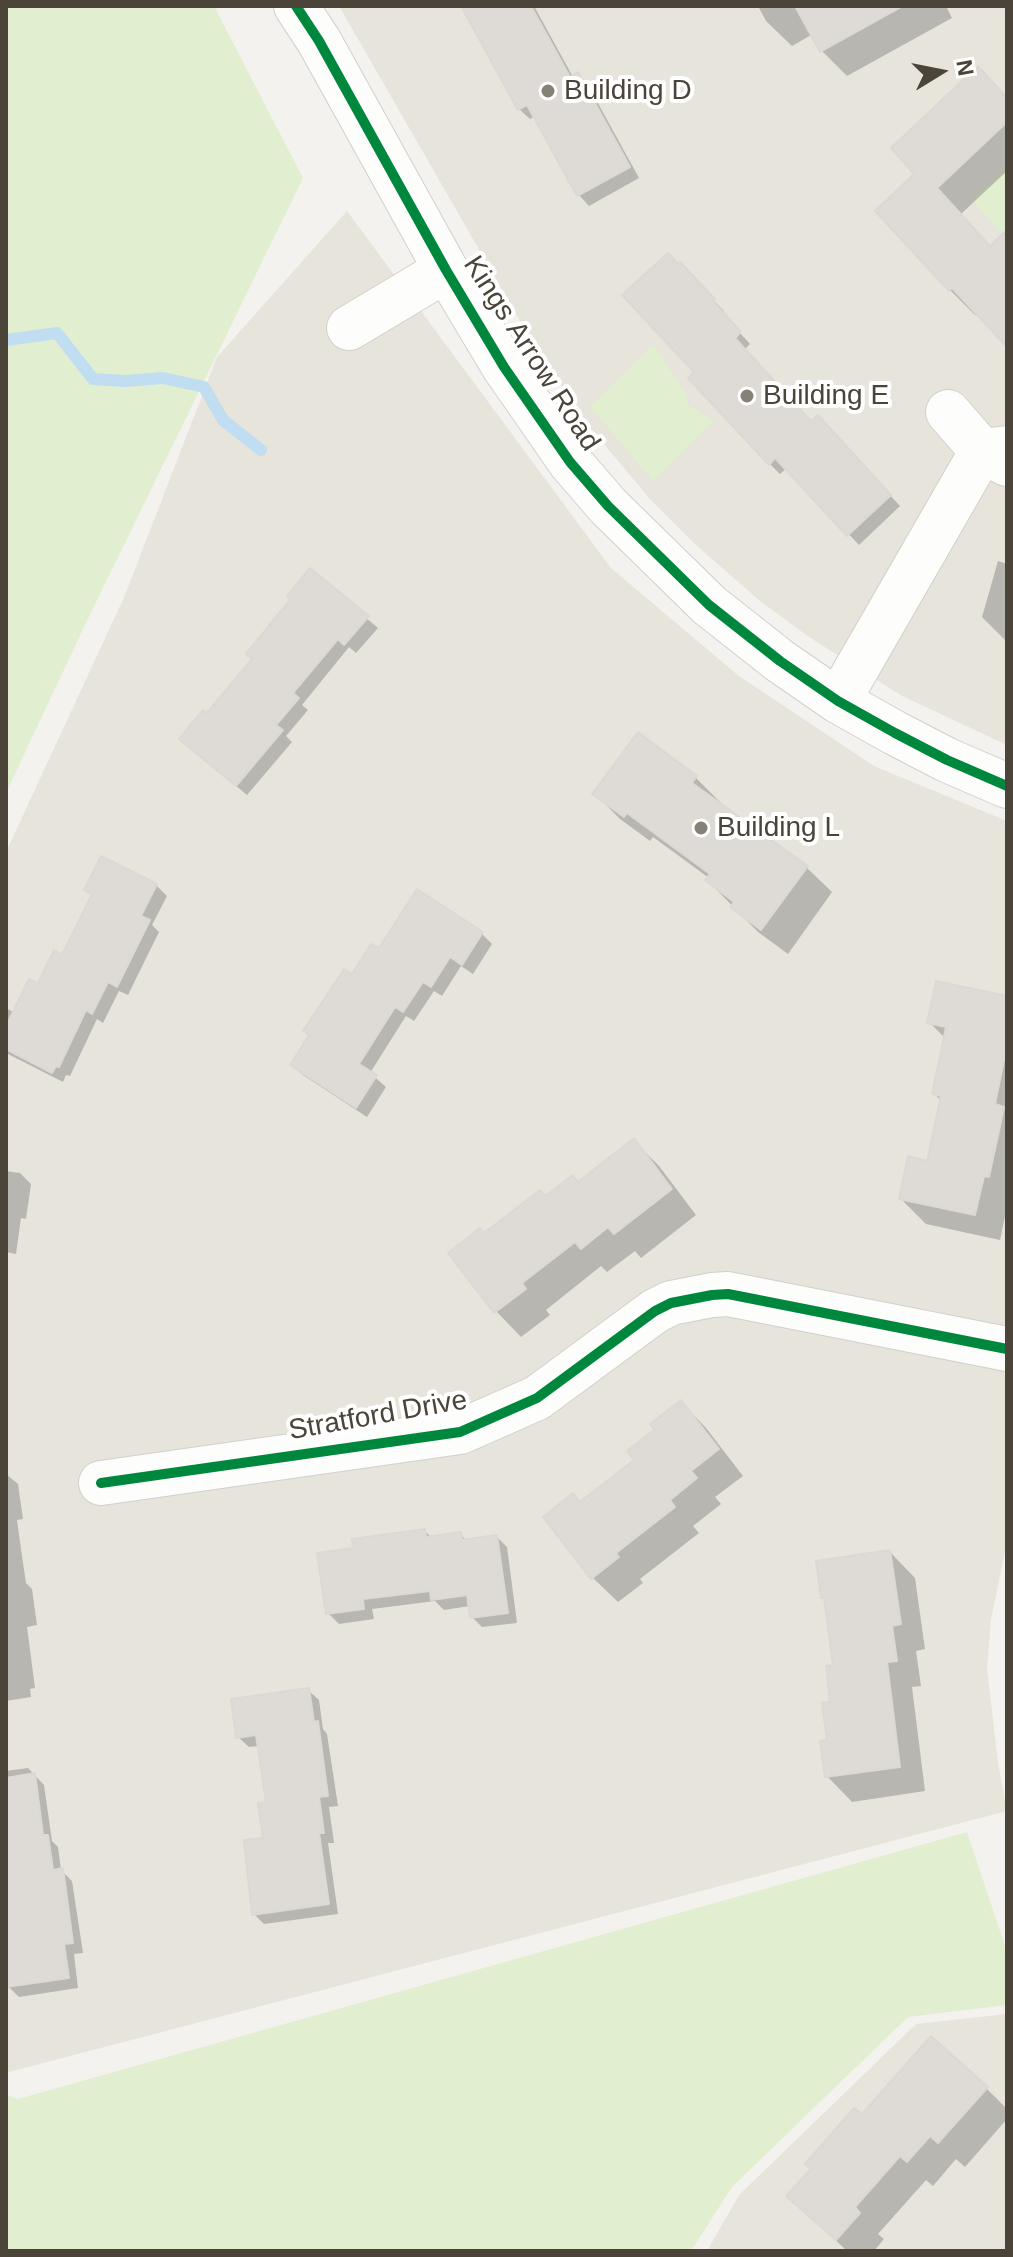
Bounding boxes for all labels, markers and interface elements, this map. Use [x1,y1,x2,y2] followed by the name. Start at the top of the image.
[901,32,981,112] north arrow
[951,58,979,78] text: N
[564,74,692,108] place label: Building D
[539,82,557,100] marker: Building D
[455,250,607,458] street label: Kings Arrow Road
[763,379,889,413] place label: Building E
[738,387,756,405] marker: Building E
[717,811,840,845] place label: Building L
[692,819,710,837] marker: Building L
[286,1384,470,1448] street label: Stratford Drive

